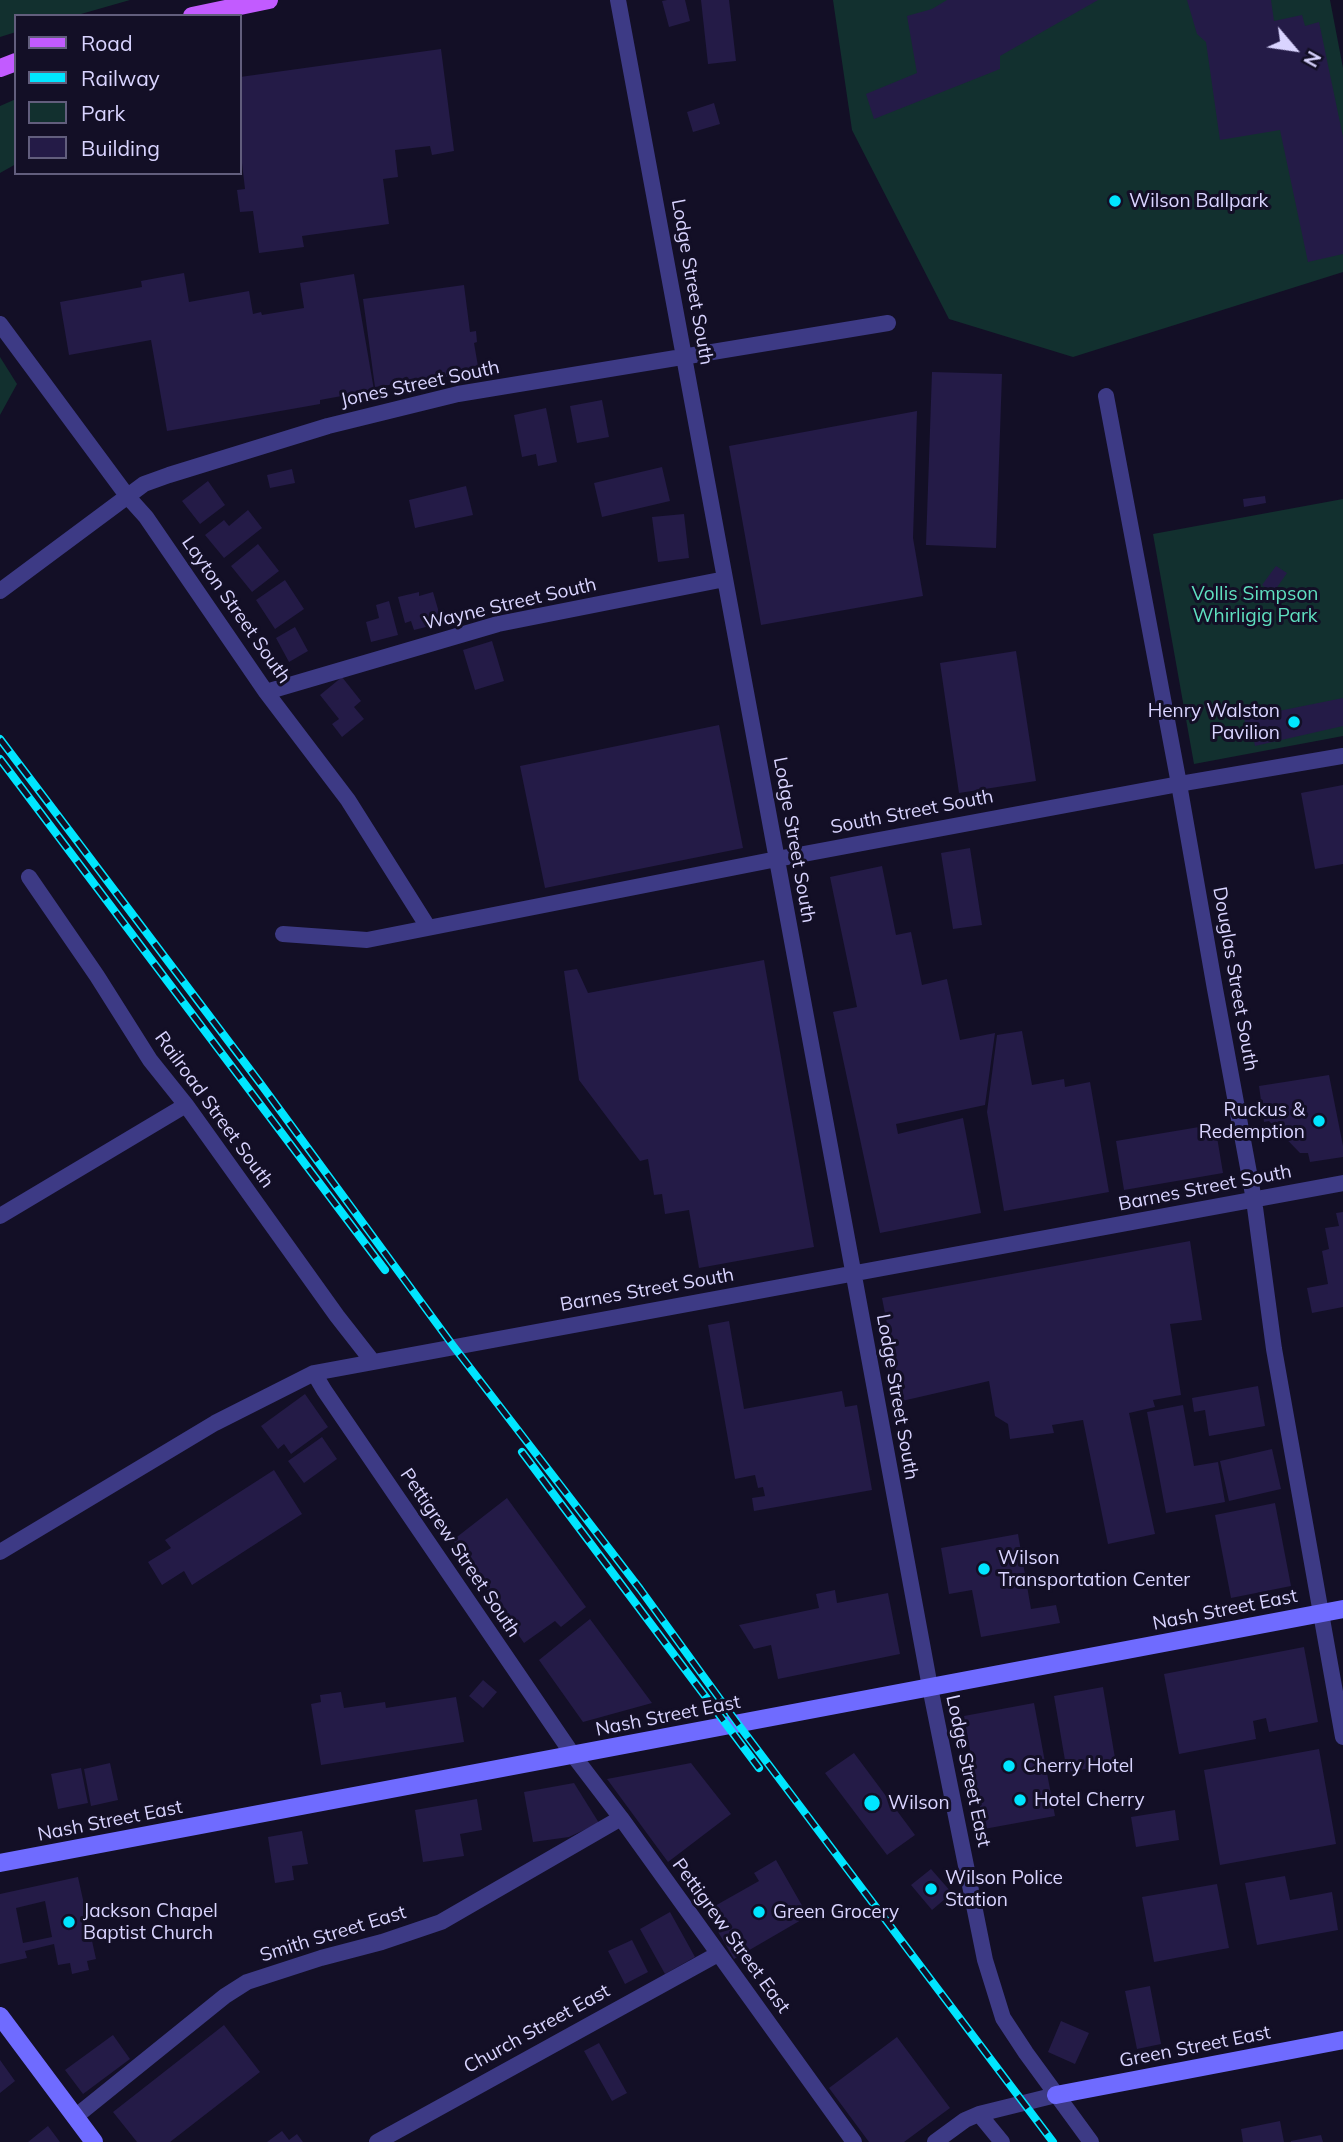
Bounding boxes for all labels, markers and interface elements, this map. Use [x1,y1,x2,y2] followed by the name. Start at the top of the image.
[14,14,242,175] legend
[1259,14,1329,84] north arrow
[81,30,132,56] text: Road
[1298,47,1326,71] text: N
[81,65,160,91] text: Railway
[81,100,125,126] text: Park
[81,135,160,161] text: Building
[1129,190,1268,212] place label: Wilson Ballpark
[1107,193,1123,209] marker: Wilson Ballpark
[666,197,718,367] street label: Lodge Street South
[338,356,502,412] street label: Jones Street South
[177,532,295,688] street label: Layton Street South
[421,573,599,635] street label: Wayne Street South
[1192,583,1318,627] park label: Vollis Simpson Whirligig Park
[1148,700,1280,744] place label: Henry Walston Pavilion
[1286,714,1302,730] marker: Henry Walston Pavilion
[768,755,820,925] street label: Lodge Street South
[829,785,995,839] street label: South Street South
[1208,885,1262,1073] street label: Douglas Street South
[150,1027,278,1193] street label: Railroad Street South
[1199,1099,1305,1143] place label: Ruckus & Redemption
[1311,1113,1327,1129] marker: Ruckus & Redemption
[1116,1160,1294,1216] street label: Barnes Street South
[558,1263,736,1317] street label: Barnes Street South
[871,1312,923,1482] street label: Lodge Street South
[395,1464,525,1642] street label: Pettigrew Street South
[998,1547,1190,1591] place label: Wilson Transportation Center
[976,1561,992,1577] marker: Wilson Transportation Center
[1151,1585,1299,1635] street label: Nash Street East
[594,1691,742,1741] street label: Nash Street East
[941,1693,995,1849] street label: Lodge Street East
[1023,1755,1134,1777] place label: Cherry Hotel
[1001,1758,1017,1774] marker: Cherry Hotel
[1034,1789,1145,1811] place label: Hotel Cherry
[888,1792,950,1814] place label: Wilson
[1012,1792,1028,1808] marker: Hotel Cherry
[862,1793,882,1813] marker: Wilson
[36,1796,184,1846] street label: Nash Street East
[667,1854,795,2018] street label: Pettigrew Street East
[945,1867,1063,1911] place label: Wilson Police Station
[923,1881,939,1897] marker: Wilson Police Station
[83,1900,218,1944] place label: Jackson Chapel Baptist Church
[257,1901,409,1967] street label: Smith Street East
[773,1901,899,1923] place label: Green Grocery
[751,1904,767,1920] marker: Green Grocery
[61,1914,77,1930] marker: Jackson Chapel Baptist Church
[460,1979,614,2079] street label: Church Street East
[1118,2021,1272,2073] street label: Green Street East

